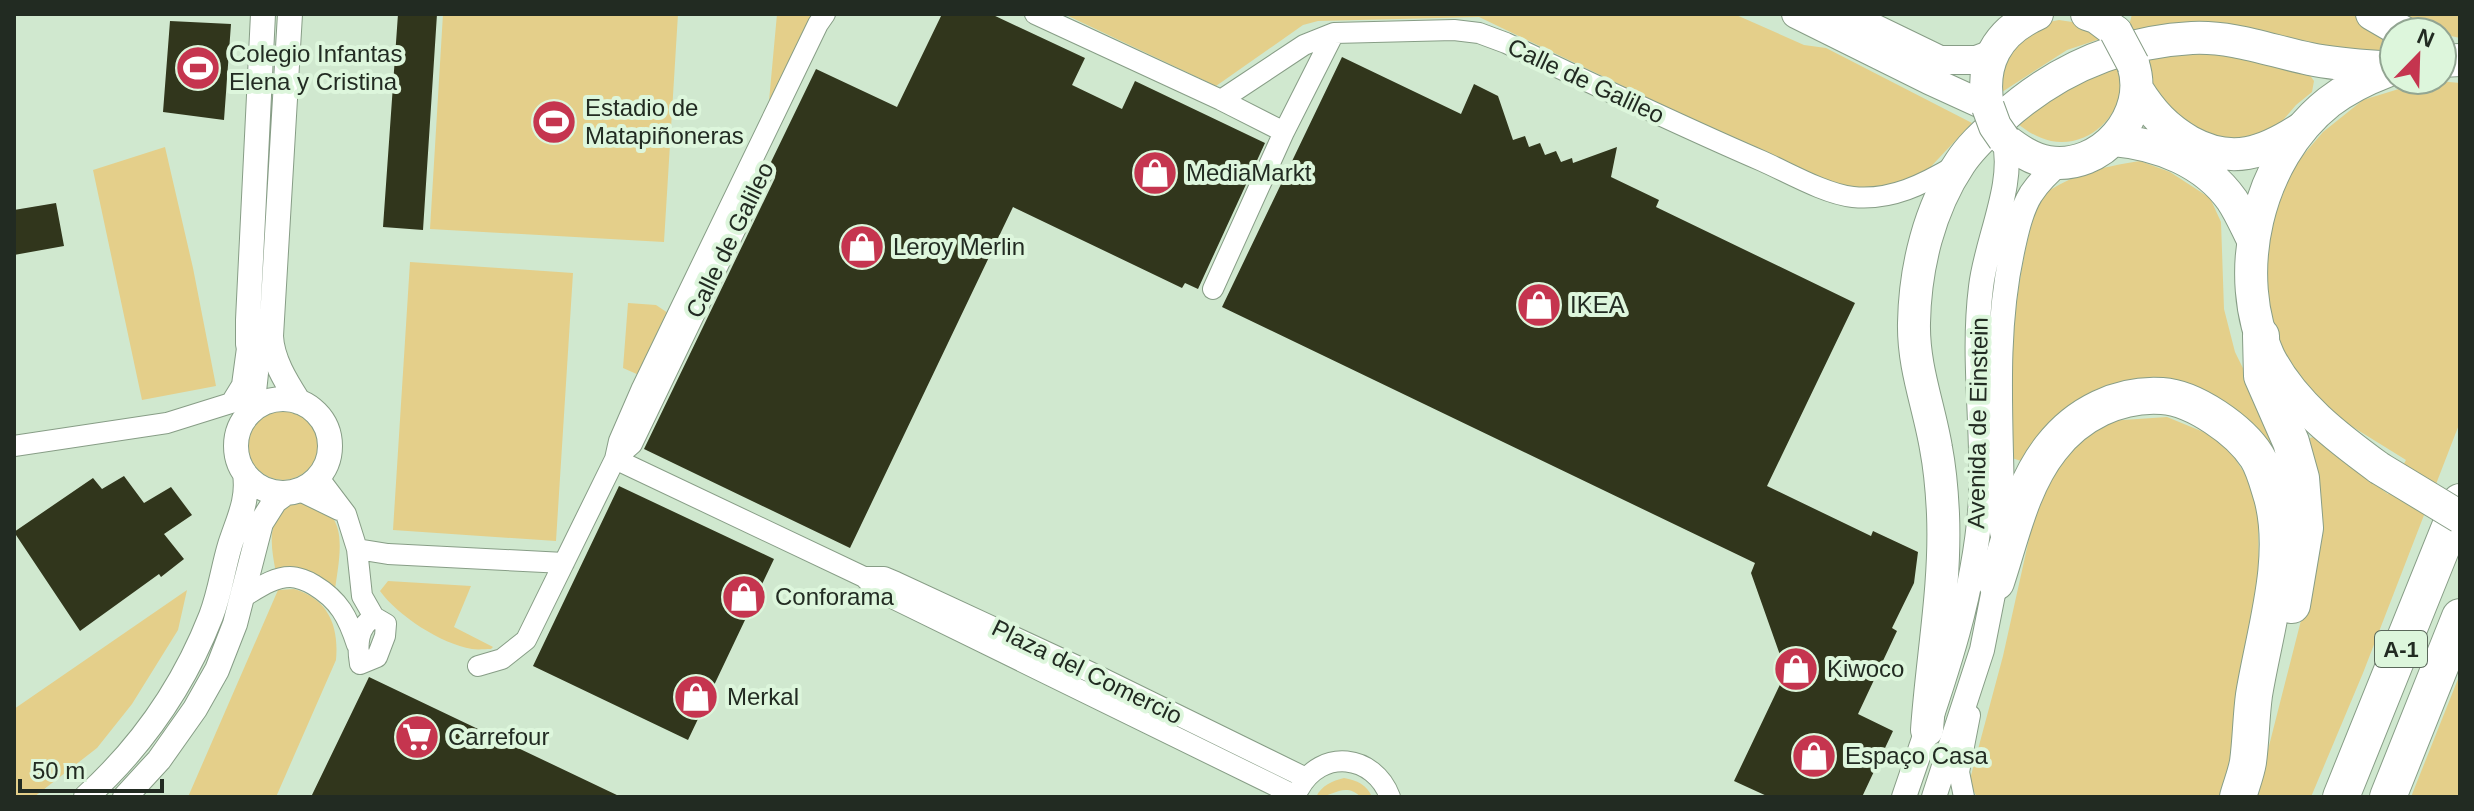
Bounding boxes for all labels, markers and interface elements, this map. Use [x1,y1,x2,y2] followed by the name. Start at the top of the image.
[2378,16,2458,96] north arrow
[2413,23,2438,53] text: N
[1504,33,1669,129] street label: Calle de Galileo
[229,40,402,95] place label: Colegio Infantas Elena y Cristina
[174,44,222,92] sports icon: Colegio Infantas Elena y Cristina
[585,94,744,149] place label: Estadio de Matapiñoneras
[530,98,578,146] sports icon: Estadio de Matapiñoneras
[1131,149,1179,197] shop icon: MediaMarkt
[680,158,779,322] street label: Calle de Galileo
[1186,159,1312,186] place label: MediaMarkt
[838,223,886,271] shop icon: Leroy Merlin
[893,233,1025,260] place label: Leroy Merlin
[1515,281,1563,329] shop icon: IKEA
[1570,291,1625,318] place label: IKEA
[1962,317,1993,529] street label: Avenida de Einstein
[720,573,768,621] shop icon: Conforama
[775,583,894,610] place label: Conforama
[988,614,1187,729] street label: Plaza del Comercio
[2375,631,2427,667] road number: A-1
[1772,645,1820,693] shop icon: Kiwoco
[1827,655,1904,682] place label: Kiwoco
[672,673,720,721] shop icon: Merkal
[727,683,799,710] place label: Merkal
[393,713,441,761] supermarket icon: Carrefour
[448,723,549,750] place label: Carrefour
[1790,732,1838,780] shop icon: Espaço Casa
[1845,742,1988,769] place label: Espaço Casa
[20,743,162,793] scale bar
[32,757,85,784] text: 50 m

